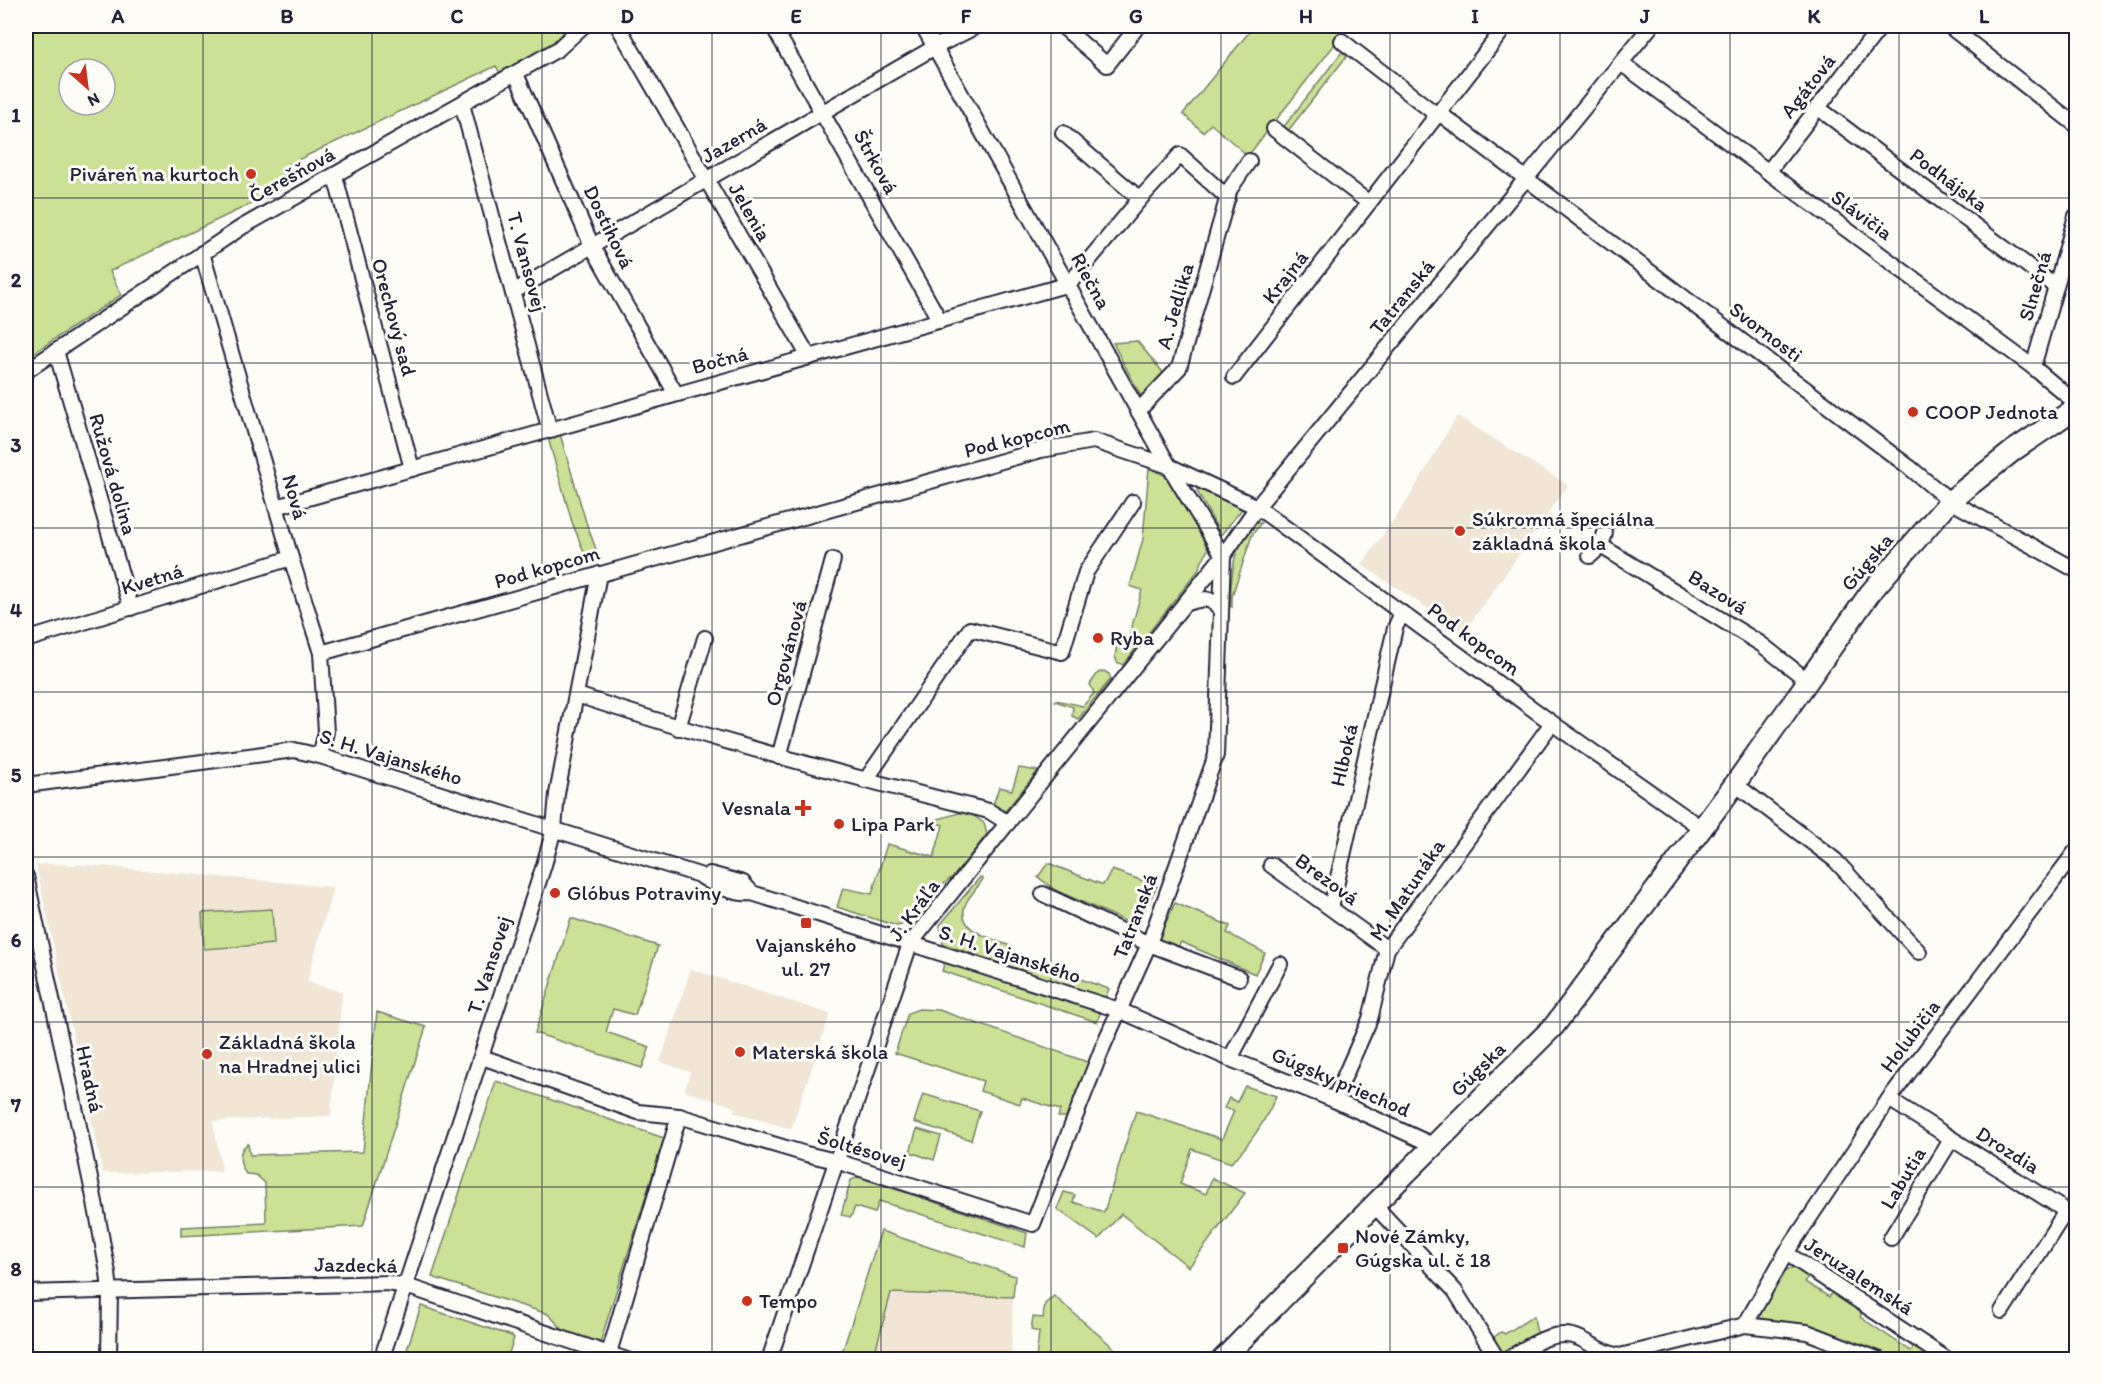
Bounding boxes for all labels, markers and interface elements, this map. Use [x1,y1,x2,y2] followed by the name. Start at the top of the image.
[111,4,125,28] text: A
[281,4,294,28] text: B
[451,4,464,28] text: C
[620,4,634,28] text: D
[790,4,802,28] text: E
[961,4,972,28] text: F
[1129,4,1143,28] text: G
[1299,4,1313,28] text: H
[1471,4,1479,28] text: I
[1639,4,1650,28] text: J
[1808,4,1822,28] text: K
[1979,4,1990,28] text: L
[1775,49,1840,123] street label: Agátová
[57,57,117,117] north arrow
[85,89,103,111] text: N
[11,103,21,127] text: 1
[697,111,771,168] street label: Jazerná
[849,125,904,198] street label: Štrková
[244,141,339,208] street label: Čerešňová
[1905,142,1993,217] street label: Podhájska
[70,161,239,186] place label: Piváreň na kurtoch
[244,167,258,181] marker: Piváreň na kurtoch
[724,178,777,246] street label: Jelenia
[579,181,640,273] street label: Dostihová
[1827,184,1898,245] street label: Slávičia
[502,209,553,314] street label: T. Vansovej
[1256,245,1313,308] street label: Krajná
[1066,248,1117,313] street label: Riečna
[2013,248,2056,324] street label: Slnečná
[1364,254,1440,339] street label: Tatranská
[367,255,422,379] street label: Orechový sad
[1150,260,1199,352] street label: A. Jedlika
[11,268,22,292] text: 2
[1725,296,1808,367] street label: Svornosti
[689,340,751,379] street label: Bočná
[1925,399,2058,424] place label: COOP Jednota
[1906,405,1920,419] marker: COOP Jednota
[84,410,143,538] street label: Ružová dolina
[961,412,1073,463] street label: Pod kopcom
[11,433,22,457] text: 3
[277,472,314,522] street label: Nová
[1472,506,1654,555] place label: Súkromná špeciálna základná škola
[1453,524,1467,538] marker: Súkromná špeciálna základná škola
[1835,528,1898,596] street label: Gúgska
[491,540,602,593] street label: Pod kopcom
[118,557,186,600] street label: Kvetná
[1684,564,1753,620] street label: Bazová
[759,597,812,709] street label: Orgovánová
[1423,597,1526,681] street label: Pod kopcom
[10,598,22,622] text: 4
[1110,625,1154,650] place label: Ryba
[1091,631,1105,645] marker: Ryba
[1324,721,1363,789] street label: Hlboká
[317,723,466,790] street label: S. H. Vajanského
[11,763,22,787] text: 5
[722,795,791,820] place label: Vesnala
[796,801,810,815] marker: Vesnala
[851,811,935,836] place label: Lipa Park
[832,817,846,831] marker: Lipa Park
[1363,834,1450,945] street label: M. Matunáka
[1290,847,1364,910] street label: Brezová
[1107,869,1162,962] street label: Tatranská
[883,874,945,946] street label: J. Kráľa
[567,880,721,905] place label: Glóbus Potraviny
[548,886,562,900] marker: Glóbus Potraviny
[461,913,516,1017] street label: T. Vansovej
[799,916,813,930] marker: Vajanského ul. 27
[936,919,1084,988] street label: S. H. Vajanského
[11,928,22,952] text: 6
[756,932,856,981] place label: Vajanského ul. 27
[1874,994,1945,1077] street label: Holubičia
[219,1029,361,1078] place label: Základná škola na Hradnej ulici
[1445,1036,1511,1102] street label: Gúgska
[752,1039,888,1064] place label: Materská škola
[1268,1041,1415,1122] street label: Gúgsky priechod
[71,1043,110,1115] street label: Hradná
[733,1045,747,1059] marker: Materská škola
[200,1047,214,1061] marker: Základná škola na Hradnej ulici
[10,1093,21,1117] text: 7
[1972,1120,2045,1179] street label: Drozdia
[815,1124,910,1173] street label: Šoltésovej
[1874,1142,1931,1213] street label: Labutia
[1355,1223,1491,1272] place label: Nové Zámky, Gúgska ul. č 18
[1800,1231,1919,1320] street label: Jeruzalemská
[1336,1241,1350,1255] marker: Nové Zámky, Gúgska ul. č 18
[314,1251,398,1278] street label: Jazdecká
[11,1257,22,1281] text: 8
[759,1288,817,1313] place label: Tempo
[740,1294,754,1308] marker: Tempo

